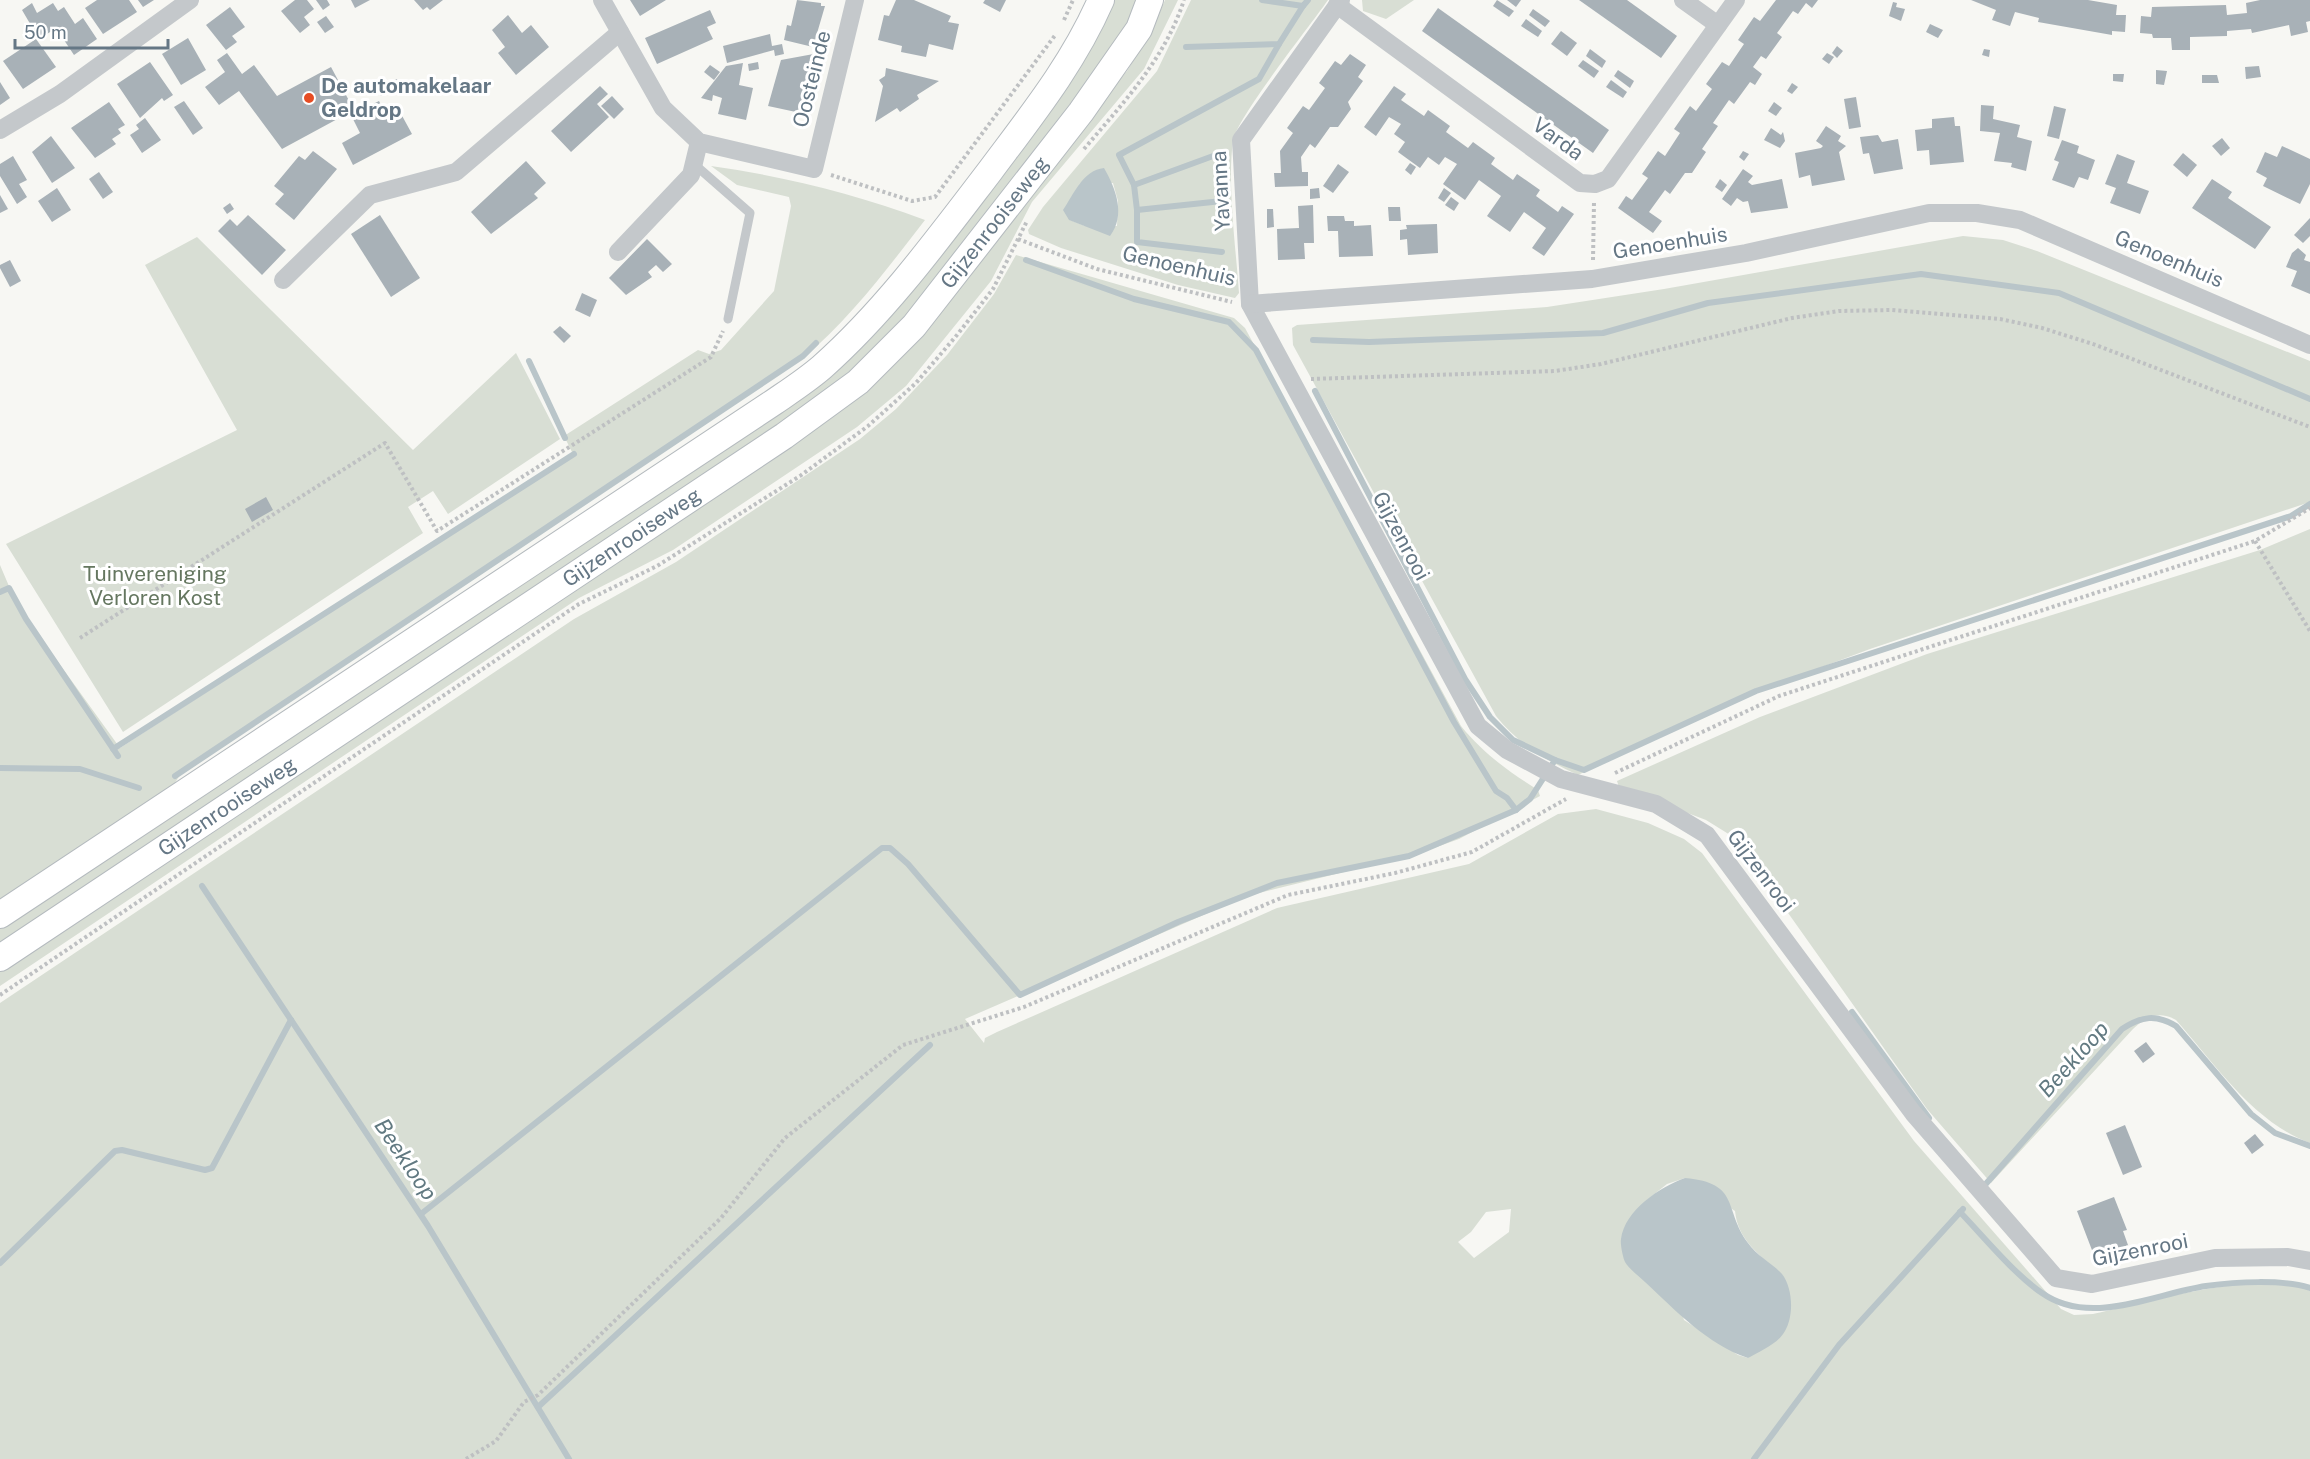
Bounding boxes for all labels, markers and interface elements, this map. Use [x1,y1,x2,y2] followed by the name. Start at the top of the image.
[15,12,168,50] scale bar
[24,22,67,43] text: 50 m
[787,28,836,130] street label: Oosteinde
[321,73,492,122] place label: De automakelaar Geldrop
[302,91,316,105] marker: De automakelaar Geldrop
[1528,112,1589,165] street label: Varda
[1206,150,1235,232] street label: Yavanna
[935,151,1054,293] street label: Gijzenrooiseweg
[1611,221,1729,264] street label: Genoenhuis
[2111,224,2227,293] street label: Genoenhuis
[1120,240,1238,291] street label: Genoenhuis
[558,482,705,592] street label: Gijzenrooiseweg
[1368,487,1435,585] street label: Gijzenrooi
[83,561,227,610] park label: Tuinvereniging Verloren Kost
[153,751,301,861] street label: Gijzenrooiseweg
[1722,824,1801,917] street label: Gijzenrooi
[2032,1016,2114,1102] water label: Beekloop
[369,1113,443,1205] water label: Beekloop
[2090,1228,2190,1271] street label: Gijzenrooi

